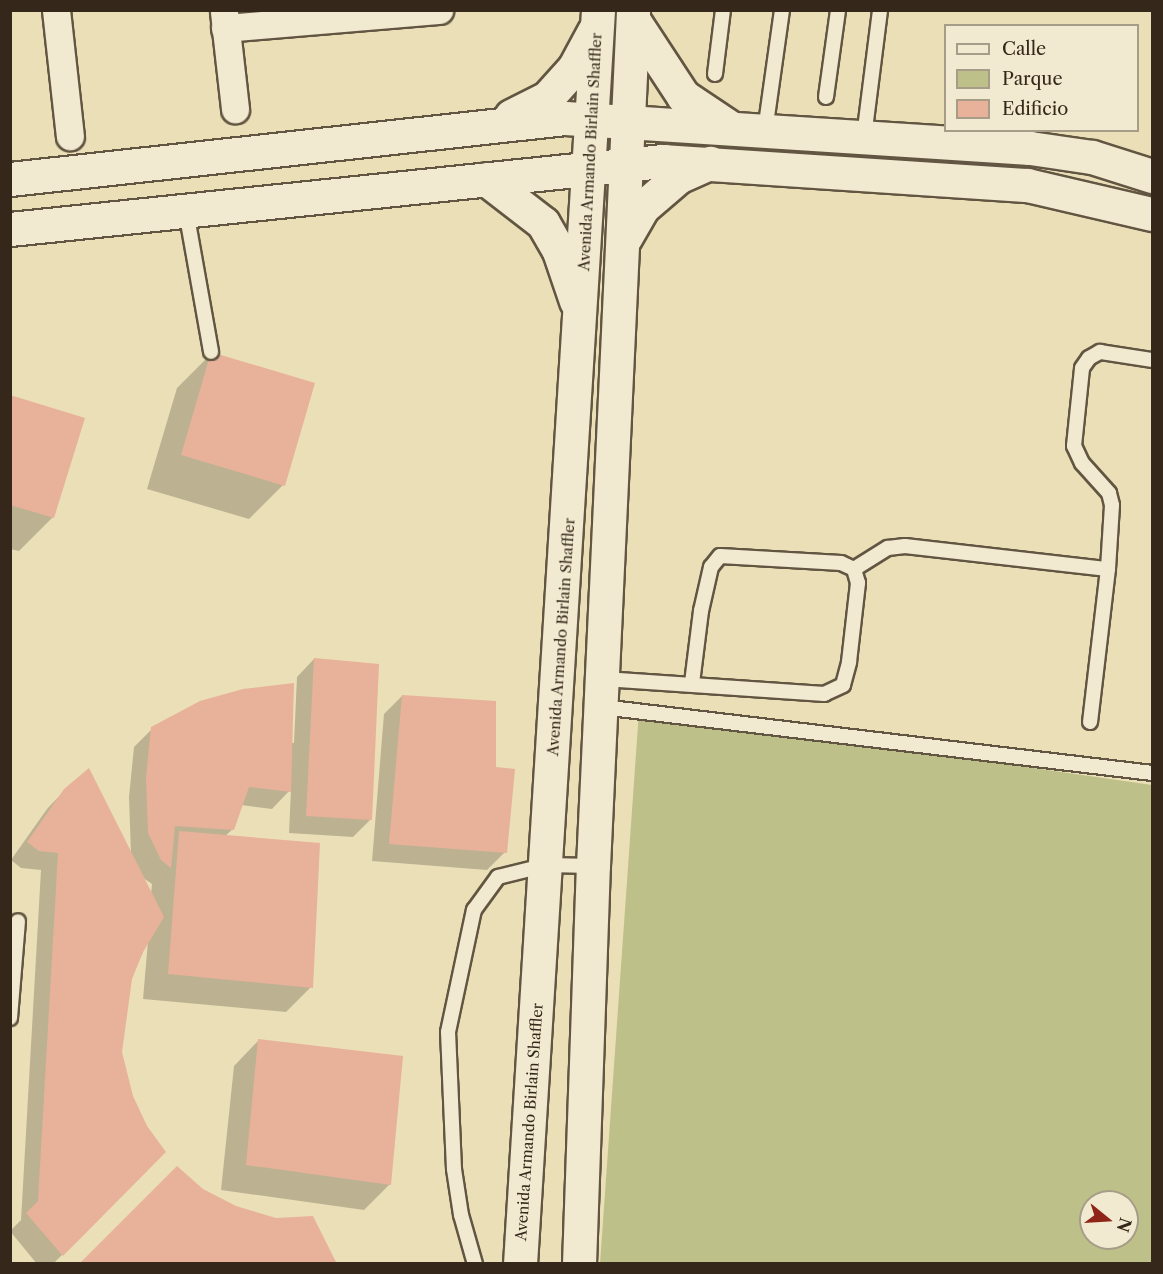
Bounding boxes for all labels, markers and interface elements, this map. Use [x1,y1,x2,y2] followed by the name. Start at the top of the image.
[944,24,1139,132] legend
[575,32,605,272] street label: Avenida Armando Birlain Shaffler
[1002,38,1046,60] text: Calle
[1002,68,1063,90] text: Parque
[1002,98,1068,120] text: Edificio
[544,517,578,757] street label: Avenida Armando Birlain Shaffler
[512,1002,546,1242] street label: Avenida Armando Birlain Shaffler
[1079,1190,1139,1250] north arrow
[1113,1215,1136,1235] text: N

